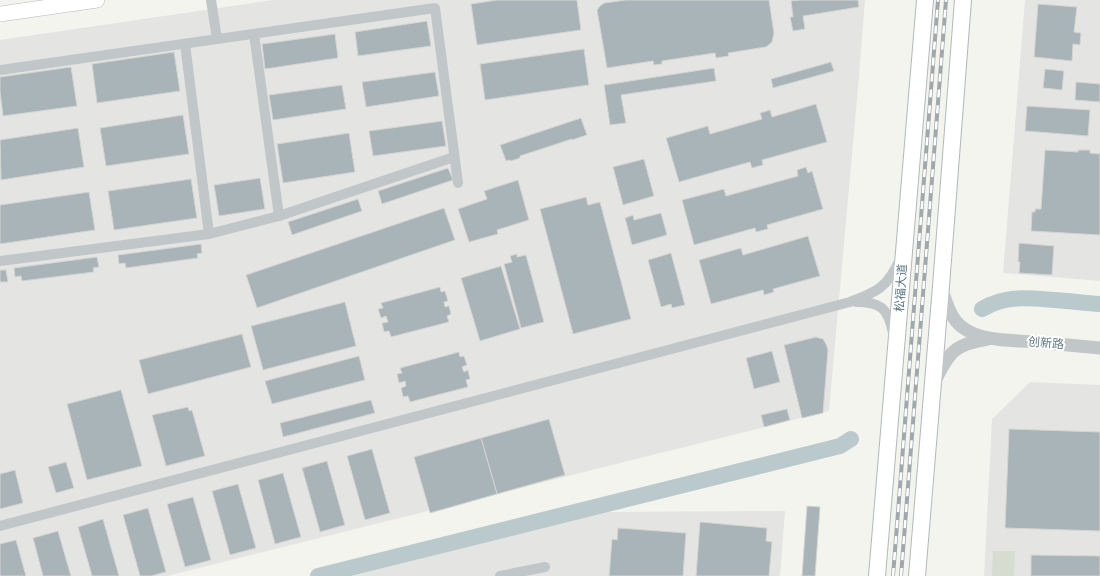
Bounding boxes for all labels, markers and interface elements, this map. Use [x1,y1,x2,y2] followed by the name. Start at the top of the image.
[892,264,910,312] street label: 松福大道
[1027,334,1065,352] street label: 创新路

